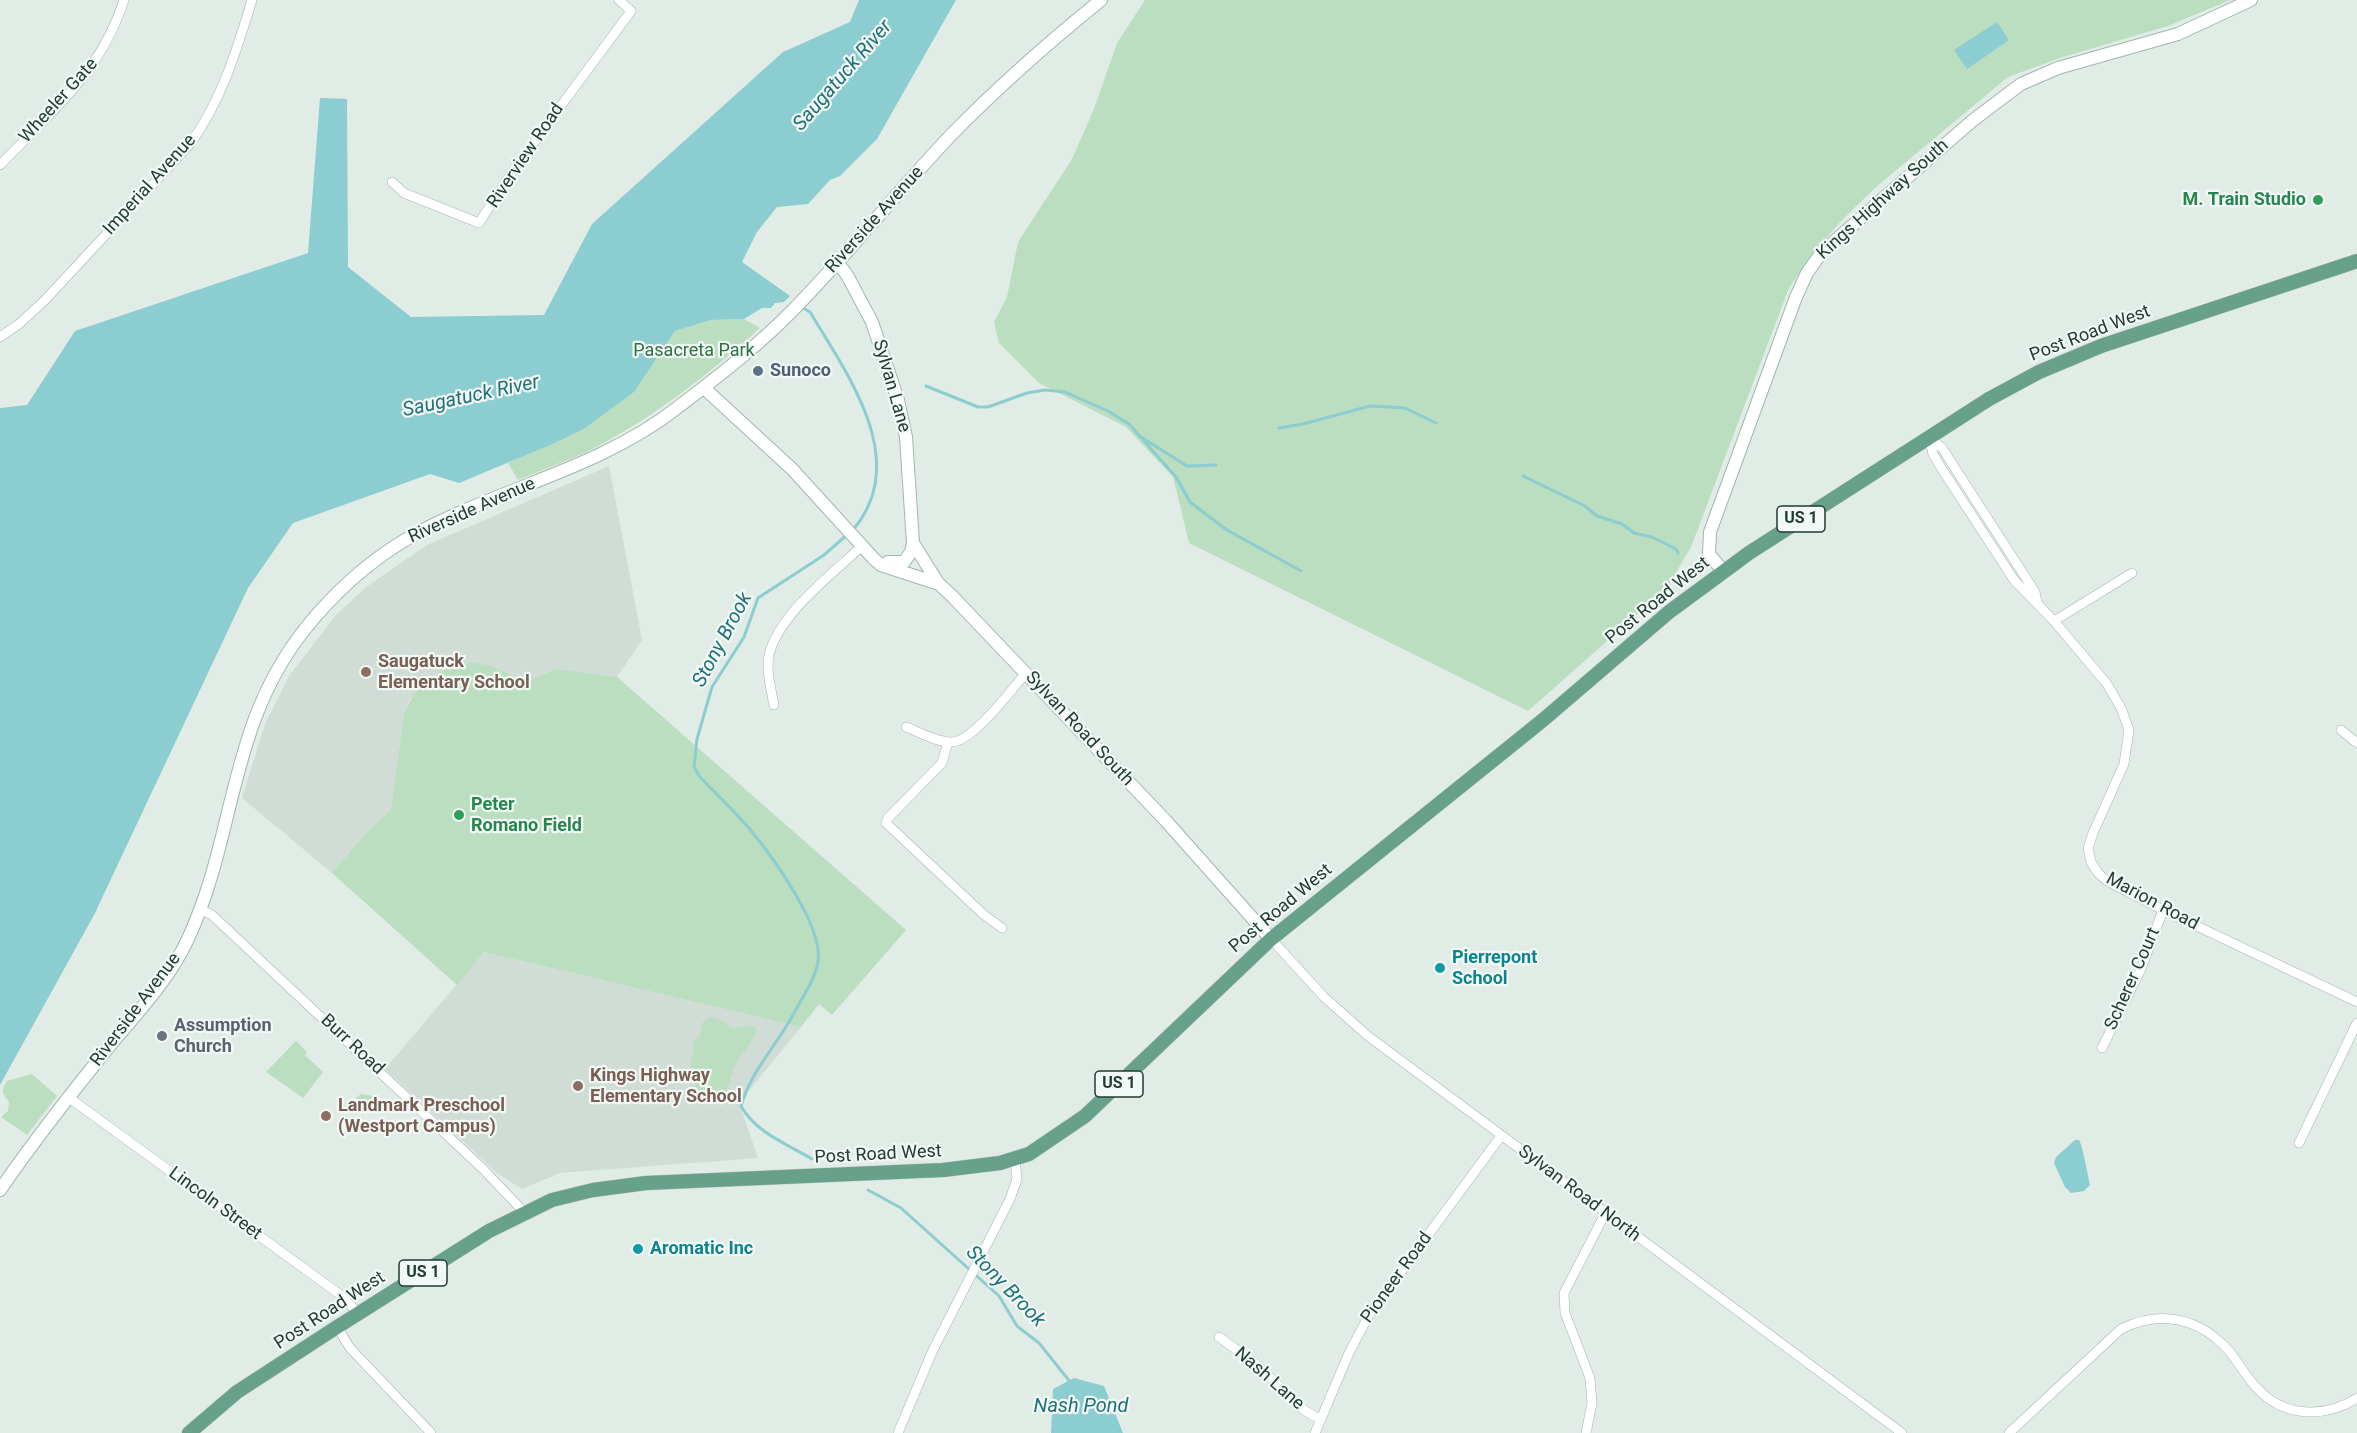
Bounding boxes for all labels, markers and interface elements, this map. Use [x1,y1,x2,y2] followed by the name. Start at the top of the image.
[788,16,898,136] water label: Saugatuck River
[15,54,103,148] street label: Wheeler Gate
[483,99,569,213] street label: Riverview Road
[99,130,201,240] street label: Imperial Avenue
[1813,135,1953,265] street label: Kings Highway South
[821,162,929,278] street label: Riverside Avenue
[2182,189,2306,211] place label: M. Train Studio
[2311,193,2325,207] marker: M. Train Studio
[2027,301,2153,367] street label: Post Road West
[867,337,915,435] street label: Sylvan Lane
[633,340,755,362] park label: Pasacreta Park
[770,360,831,382] place label: Sunoco
[751,364,765,378] marker: Sunoco
[401,371,541,423] water label: Saugatuck River
[405,473,539,549] street label: Riverside Avenue
[1777,506,1825,532] road number: US 1
[1602,553,1714,649] street label: Post Road West
[688,588,758,692] water label: Stony Brook
[378,651,530,694] place label: Saugatuck Elementary School
[359,665,373,679] marker: Saugatuck Elementary School
[1020,667,1138,791] street label: Sylvan Road South
[471,794,582,836] place label: Peter Romano Field
[452,808,466,822] marker: Peter Romano Field
[1225,860,1337,958] street label: Post Road West
[2102,869,2202,935] street label: Marion Road
[2101,924,2165,1034] street label: Scherer Court
[1452,947,1537,990] place label: Pierrepont School
[86,949,186,1071] street label: Riverside Avenue
[1433,961,1447,975] marker: Pierrepont School
[316,1010,388,1080] street label: Burr Road
[174,1015,271,1058] place label: Assumption Church
[155,1029,169,1043] marker: Assumption Church
[590,1065,742,1108] place label: Kings Highway Elementary School
[1095,1071,1143,1097] road number: US 1
[571,1079,585,1093] marker: Kings Highway Elementary School
[338,1095,505,1138] place label: Landmark Preschool (Westport Campus)
[319,1109,333,1123] marker: Landmark Preschool (Westport Campus)
[814,1141,942,1169] street label: Post Road West
[1514,1141,1644,1247] street label: Sylvan Road North
[164,1163,266,1245] street label: Lincoln Street
[1357,1228,1437,1328] street label: Pioneer Road
[650,1238,753,1260] place label: Aromatic Inc
[960,1241,1050,1333] water label: Stony Brook
[631,1242,645,1256] marker: Aromatic Inc
[399,1260,447,1286] road number: US 1
[271,1267,389,1355] street label: Post Road West
[1230,1343,1308,1415] street label: Nash Lane
[1034,1395,1128,1419] water label: Nash Pond

